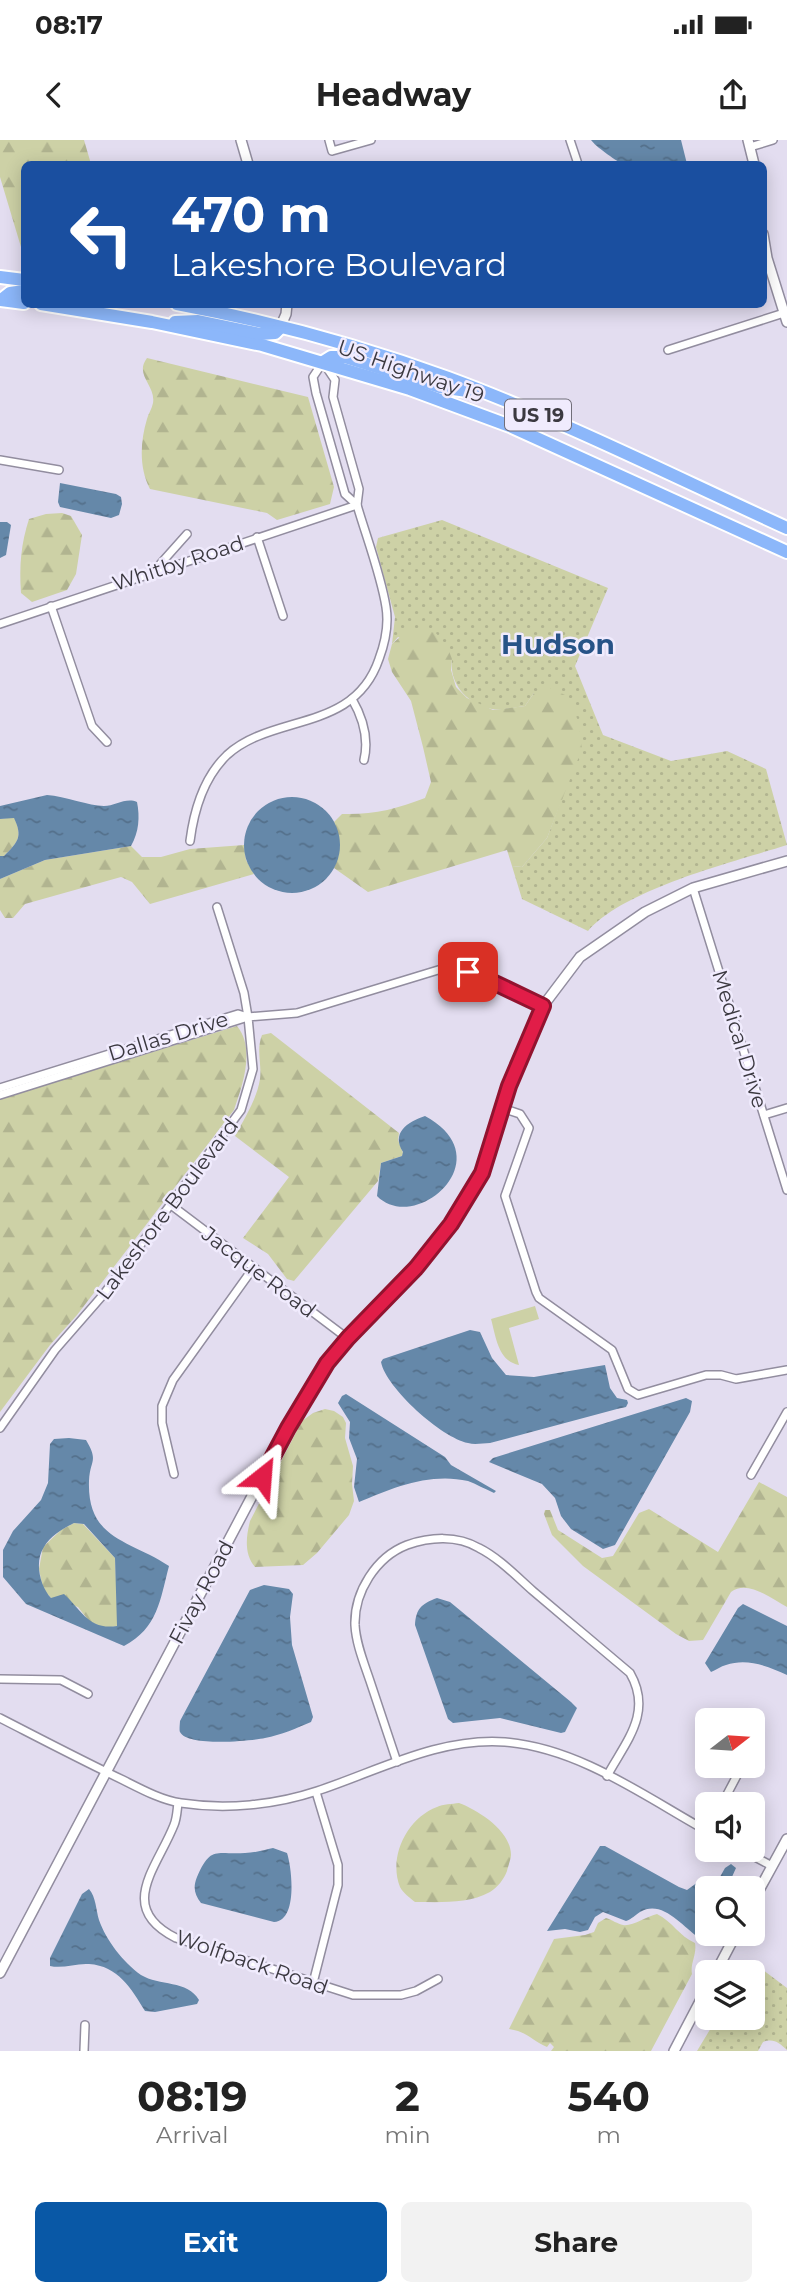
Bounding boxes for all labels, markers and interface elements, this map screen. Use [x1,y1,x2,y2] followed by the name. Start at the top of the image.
[35,9,103,41] text: 08:17
[316,75,471,114] text: Headway
[35,76,73,114] icon: back
[714,76,752,114] icon: share
[171,185,331,244] text: 470 m
[56,189,147,280] icon: left
[171,245,507,284] text: Lakeshore Boulevard
[334,334,488,408] street label: US Highway 19
[505,400,571,430] road number: US 19
[109,530,247,596] street label: Whitby Road
[501,627,615,661] district label: Hudson
[438,942,498,1002] pin
[449,953,487,991] icon: arrive
[707,967,773,1111] street label: Medical Drive
[105,1006,231,1066] street label: Dallas Drive
[91,1113,243,1305] street label: Lakeshore Boulevard
[196,1220,321,1323] street label: Jacque Road
[225,1440,299,1514] position arrow
[163,1536,239,1648] street label: Fivay Road
[695,1708,765,1778] north arrow
[695,1708,765,2030] map controls
[695,1792,765,1862] button: sound
[695,1876,765,1946] button: search
[173,1924,331,2000] street label: Wolfpack Road
[695,1960,765,2030] button: layers
[137,2070,247,2122] text: 08:19
[395,2070,420,2122] text: 2
[568,2070,650,2122] text: 540
[156,2121,228,2149] text: Arrival
[384,2121,431,2149] text: min
[597,2121,621,2149] text: m
[35,2202,387,2282] button: Exit
[401,2202,752,2282] button: Share

